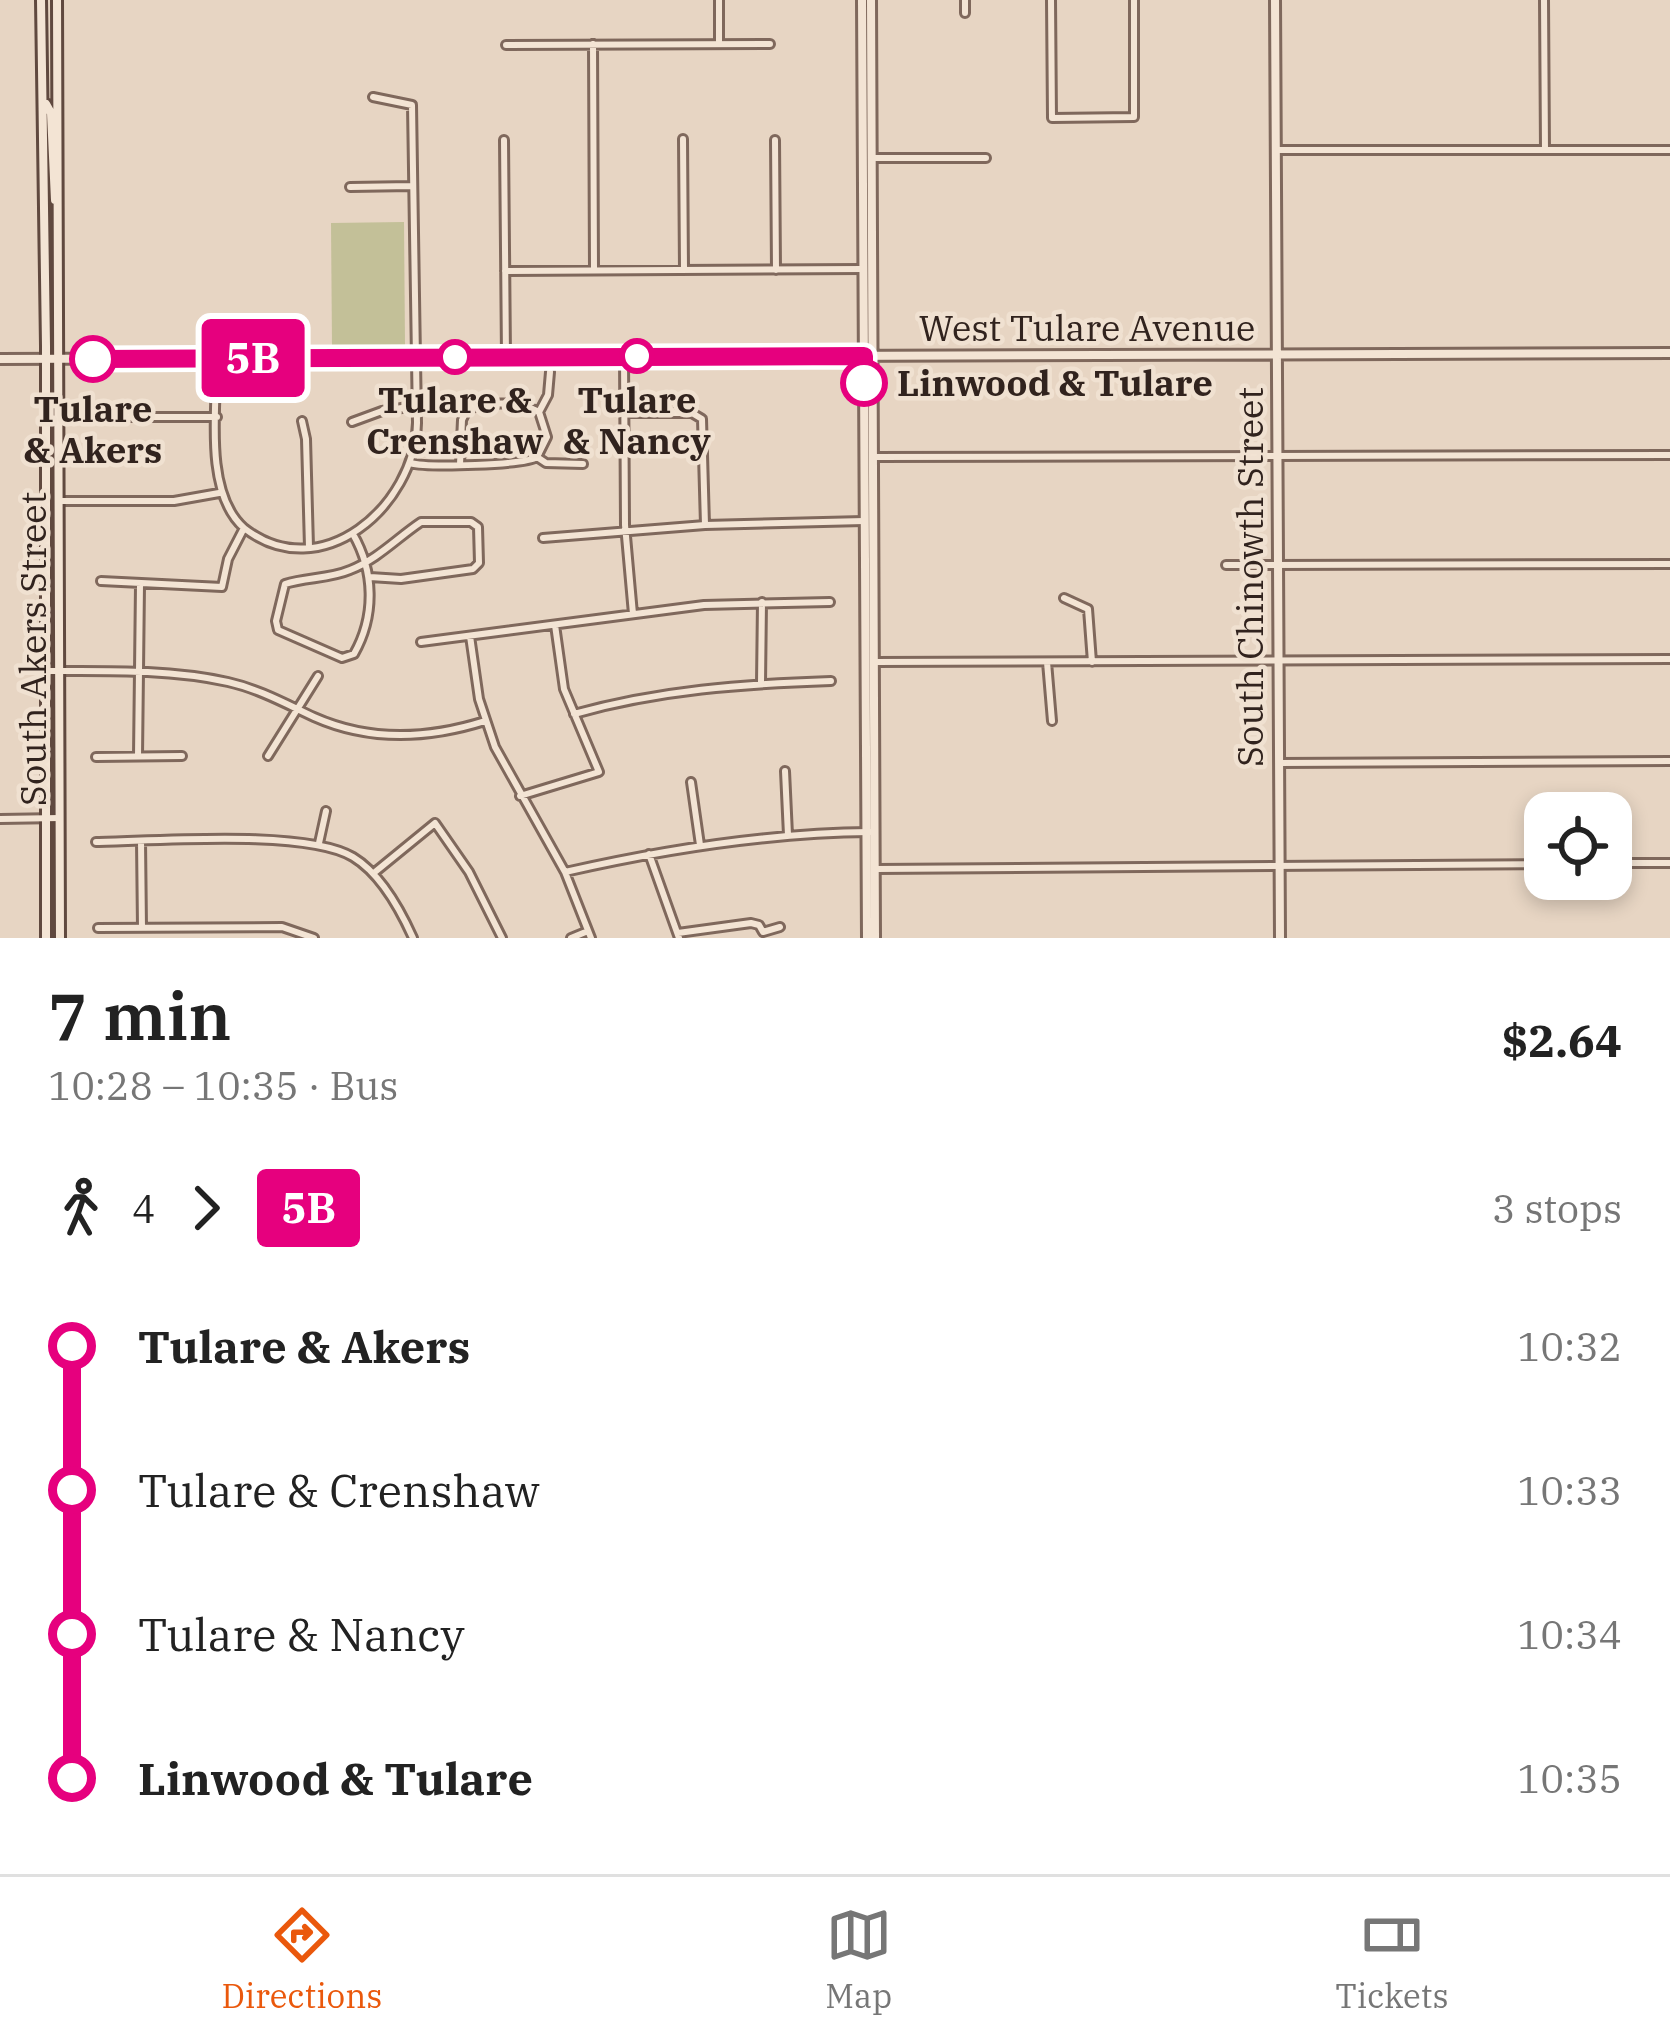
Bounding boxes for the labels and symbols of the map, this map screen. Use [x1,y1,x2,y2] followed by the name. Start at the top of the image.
[919,304,1255,351] street label: West Tulare Avenue
[199,319,307,397] line badge: 5B
[71,337,115,381] marker: Tulare & Akers
[621,340,653,372] marker: Tulare & Nancy
[439,341,471,373] marker: Tulare & Crenshaw
[897,359,1213,406] place label: Linwood & Tulare
[842,361,886,405] marker: Linwood & Tulare
[366,376,544,464] place label: Tulare & Crenshaw
[563,376,711,464] place label: Tulare & Nancy
[24,385,162,473] place label: Tulare & Akers
[1226,387,1273,767] street label: South Chinowth Street
[9,492,56,806] street label: South Akers Street

